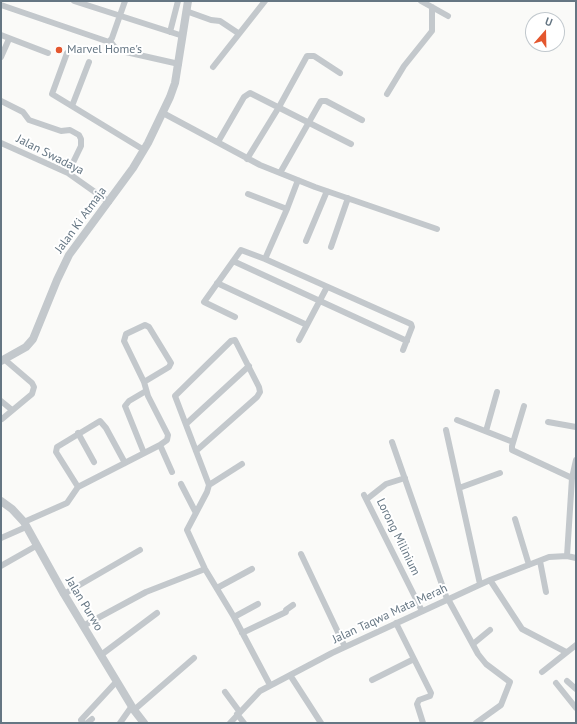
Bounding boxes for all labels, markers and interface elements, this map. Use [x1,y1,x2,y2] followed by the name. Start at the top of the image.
[525,12,565,52] north arrow
[543,14,554,29] text: U
[67,43,142,57] place label: Marvel Home's
[54,45,64,55] marker: Marvel Home's
[14,132,86,178] street label: Jalan Swadaya
[52,184,110,256] street label: Jalan Ki Atmaja
[373,496,423,578] street label: Lorong Milinium
[62,574,106,634] street label: Jalan Purwo
[330,581,450,647] street label: Jalan Taqwa Mata Merah

